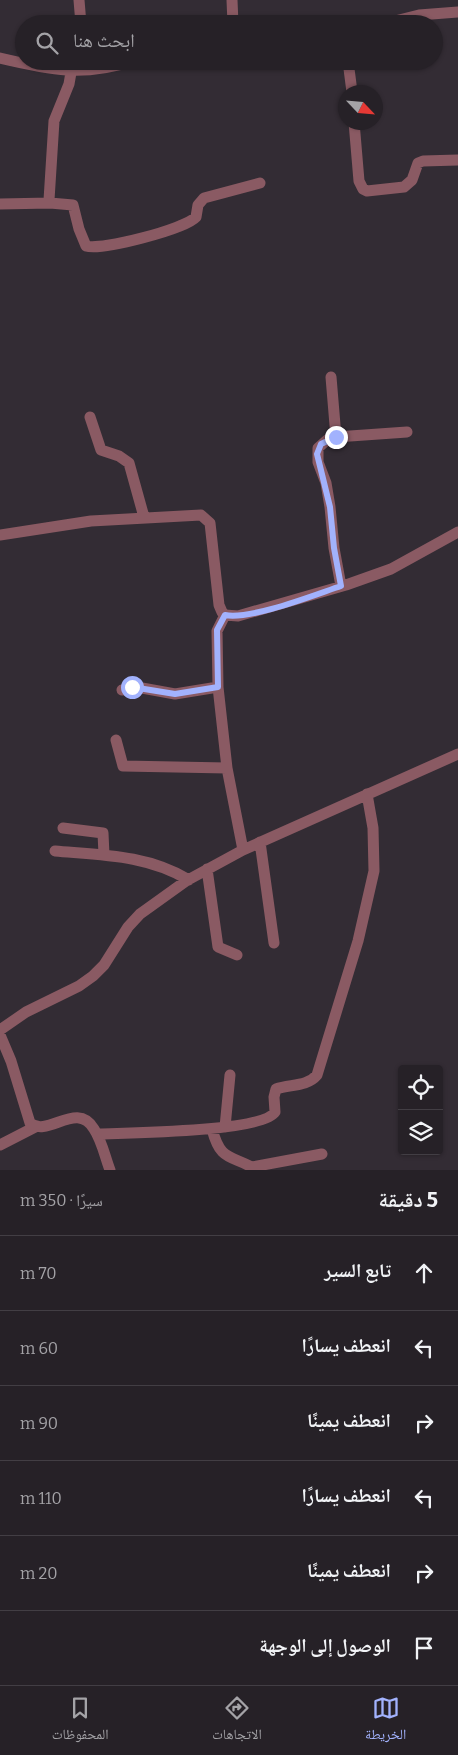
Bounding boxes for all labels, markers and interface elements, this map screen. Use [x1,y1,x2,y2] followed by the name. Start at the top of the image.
[15,15,443,70] search box
[33,29,61,57] icon: search
[73,29,135,52] text: ابحث هنا
[338,85,383,130] north arrow
[325,426,348,449] route end
[121,676,144,699] route start
[398,1065,443,1155] map controls
[398,1065,443,1110] button: locate
[398,1110,443,1155] button: layers
[379,1187,438,1213] text: 5 دقيقة
[20,1191,103,1210] text: سيرًا · 350 m
[324,1259,391,1282] text: تابع السير
[410,1259,438,1287] icon: ahead
[20,1264,56,1283] text: 70 m
[301,1334,391,1357] text: انعطف يسارًا
[410,1334,438,1362] icon: left
[20,1339,58,1358] text: 60 m
[307,1409,391,1432] text: انعطف يمينًا
[410,1409,438,1437] icon: right
[20,1414,58,1433] text: 90 m
[301,1484,391,1507] text: انعطف يسارًا
[410,1484,438,1512] icon: left
[20,1489,62,1508] text: 110 m
[307,1559,391,1582] text: انعطف يمينًا
[410,1559,438,1587] icon: right
[20,1564,57,1583] text: 20 m
[259,1634,391,1657] text: الوصول إلى الوجهة
[410,1634,438,1662] icon: arrive
[52,1694,109,1748] tab: المحفوظات
[212,1694,262,1748] tab: الاتجاهات
[365,1694,406,1748] tab: الخريطة

